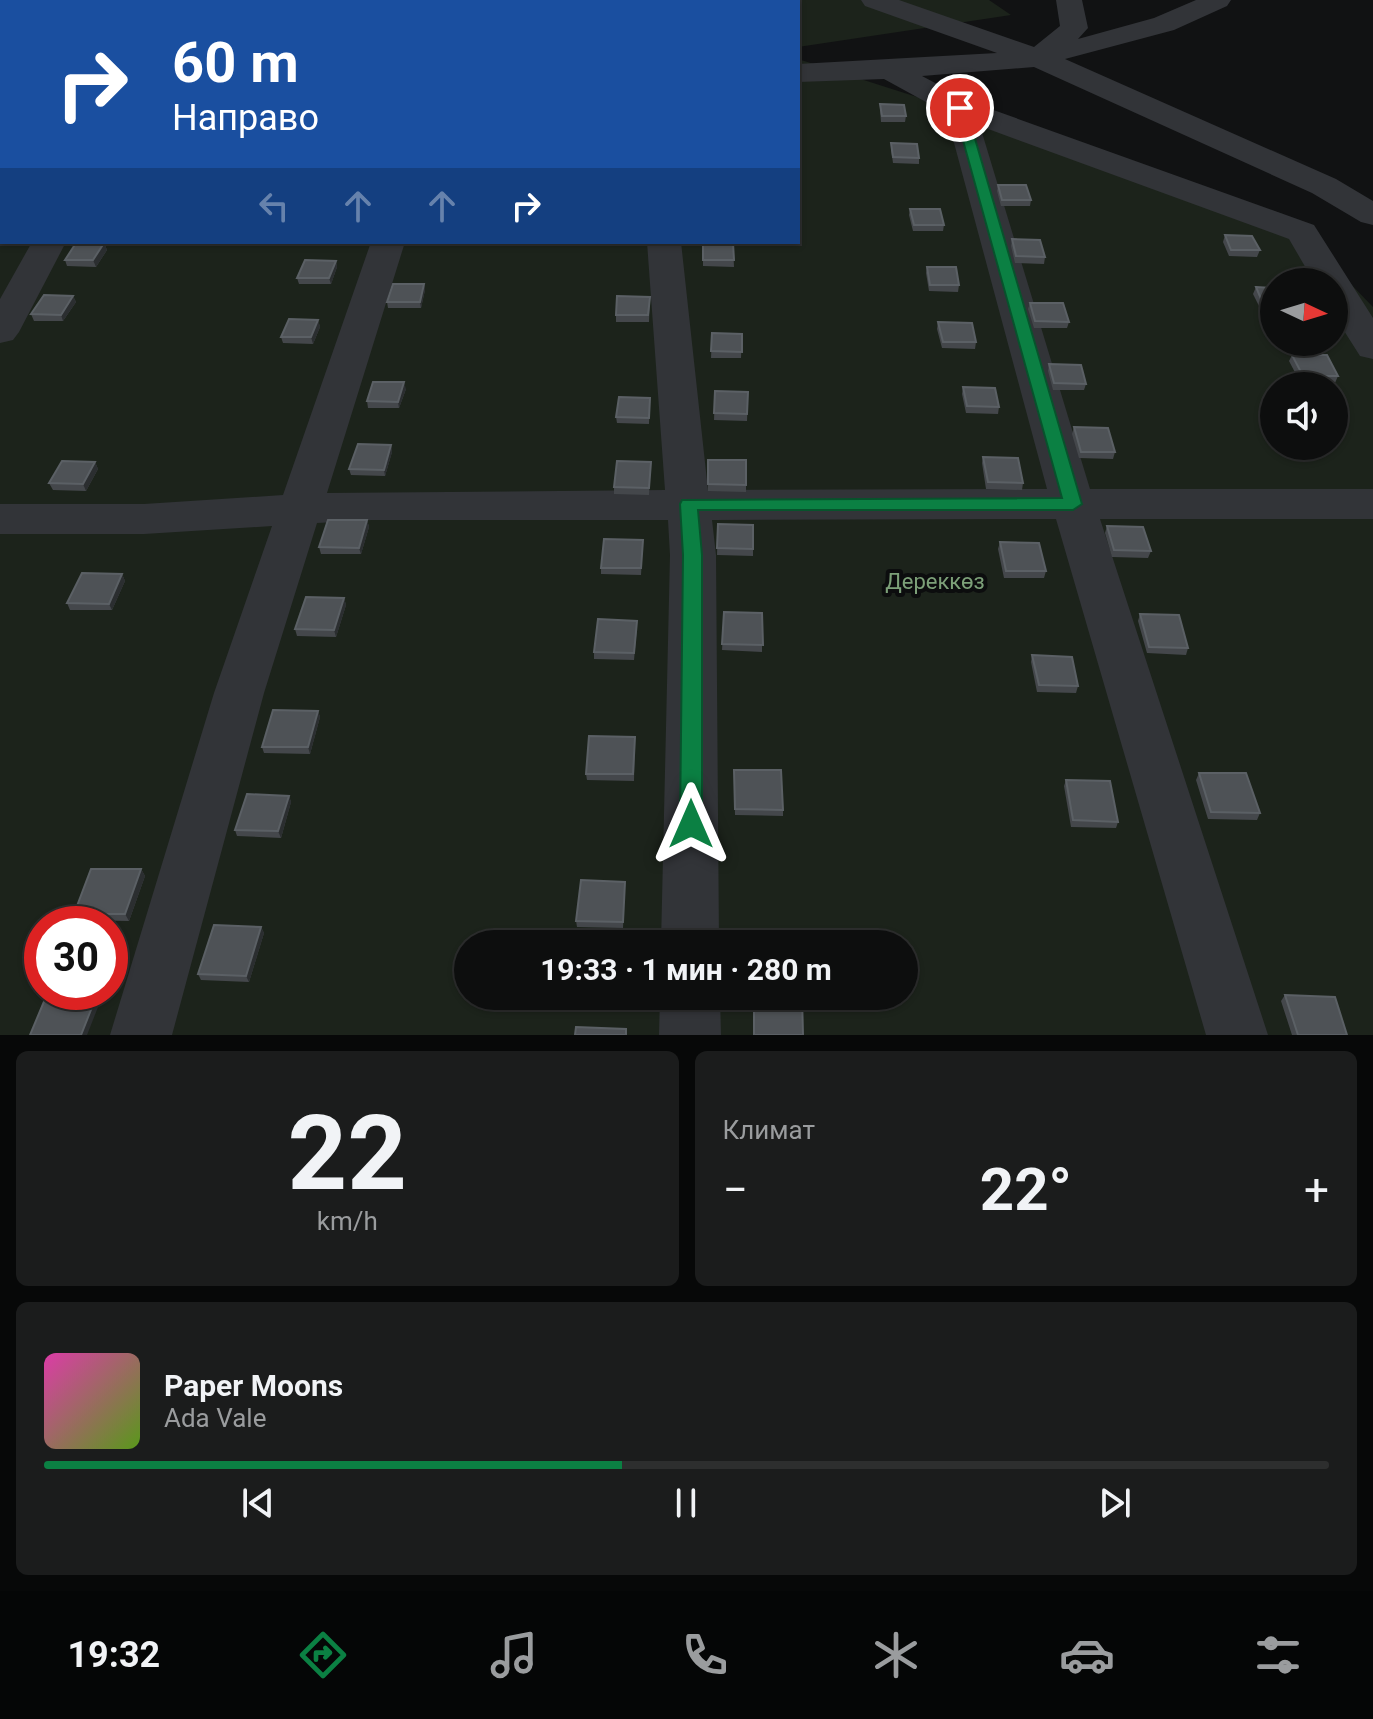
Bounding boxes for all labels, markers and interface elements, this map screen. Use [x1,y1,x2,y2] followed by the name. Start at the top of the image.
[172,30,299,96] text: 60 m
[40,32,144,136] icon: right
[926,74,994,142] pin
[938,86,982,130] icon: arrive
[172,97,319,139] text: Направо
[252,184,296,228] icon: left
[336,184,380,228] icon: ahead
[420,184,464,228] icon: ahead
[504,184,548,228] icon: right
[1260,268,1348,356] north arrow
[1260,268,1348,460] map controls
[1260,372,1348,460] button: sound
[885,569,985,594] park label: Дереккөз
[649,782,733,866] position arrow
[24,906,128,1010] speed limit sign: 30
[540,952,832,987] text: 19:33 · 1 мин · 280 m
[288,1093,407,1214] text: 22
[723,1115,815,1145] text: Климат
[980,1154,1072,1225] text: 22°
[723,1164,748,1216] text: −
[1304,1164,1329,1216] text: +
[317,1206,378,1236] text: km/h
[164,1368,343,1403] text: Paper Moons
[164,1403,266,1433] text: Ada Vale
[236,1481,280,1525] icon: previous
[664,1481,708,1525] icon: pause
[1093,1481,1137,1525] icon: next
[295,1627,351,1683] icon: directions
[486,1627,542,1683] icon: music
[677,1627,733,1683] icon: phone
[868,1627,924,1683] icon: climate
[1059,1627,1115,1683] icon: car
[1250,1627,1306,1683] icon: filters
[67,1634,160,1676] text: 19:32

